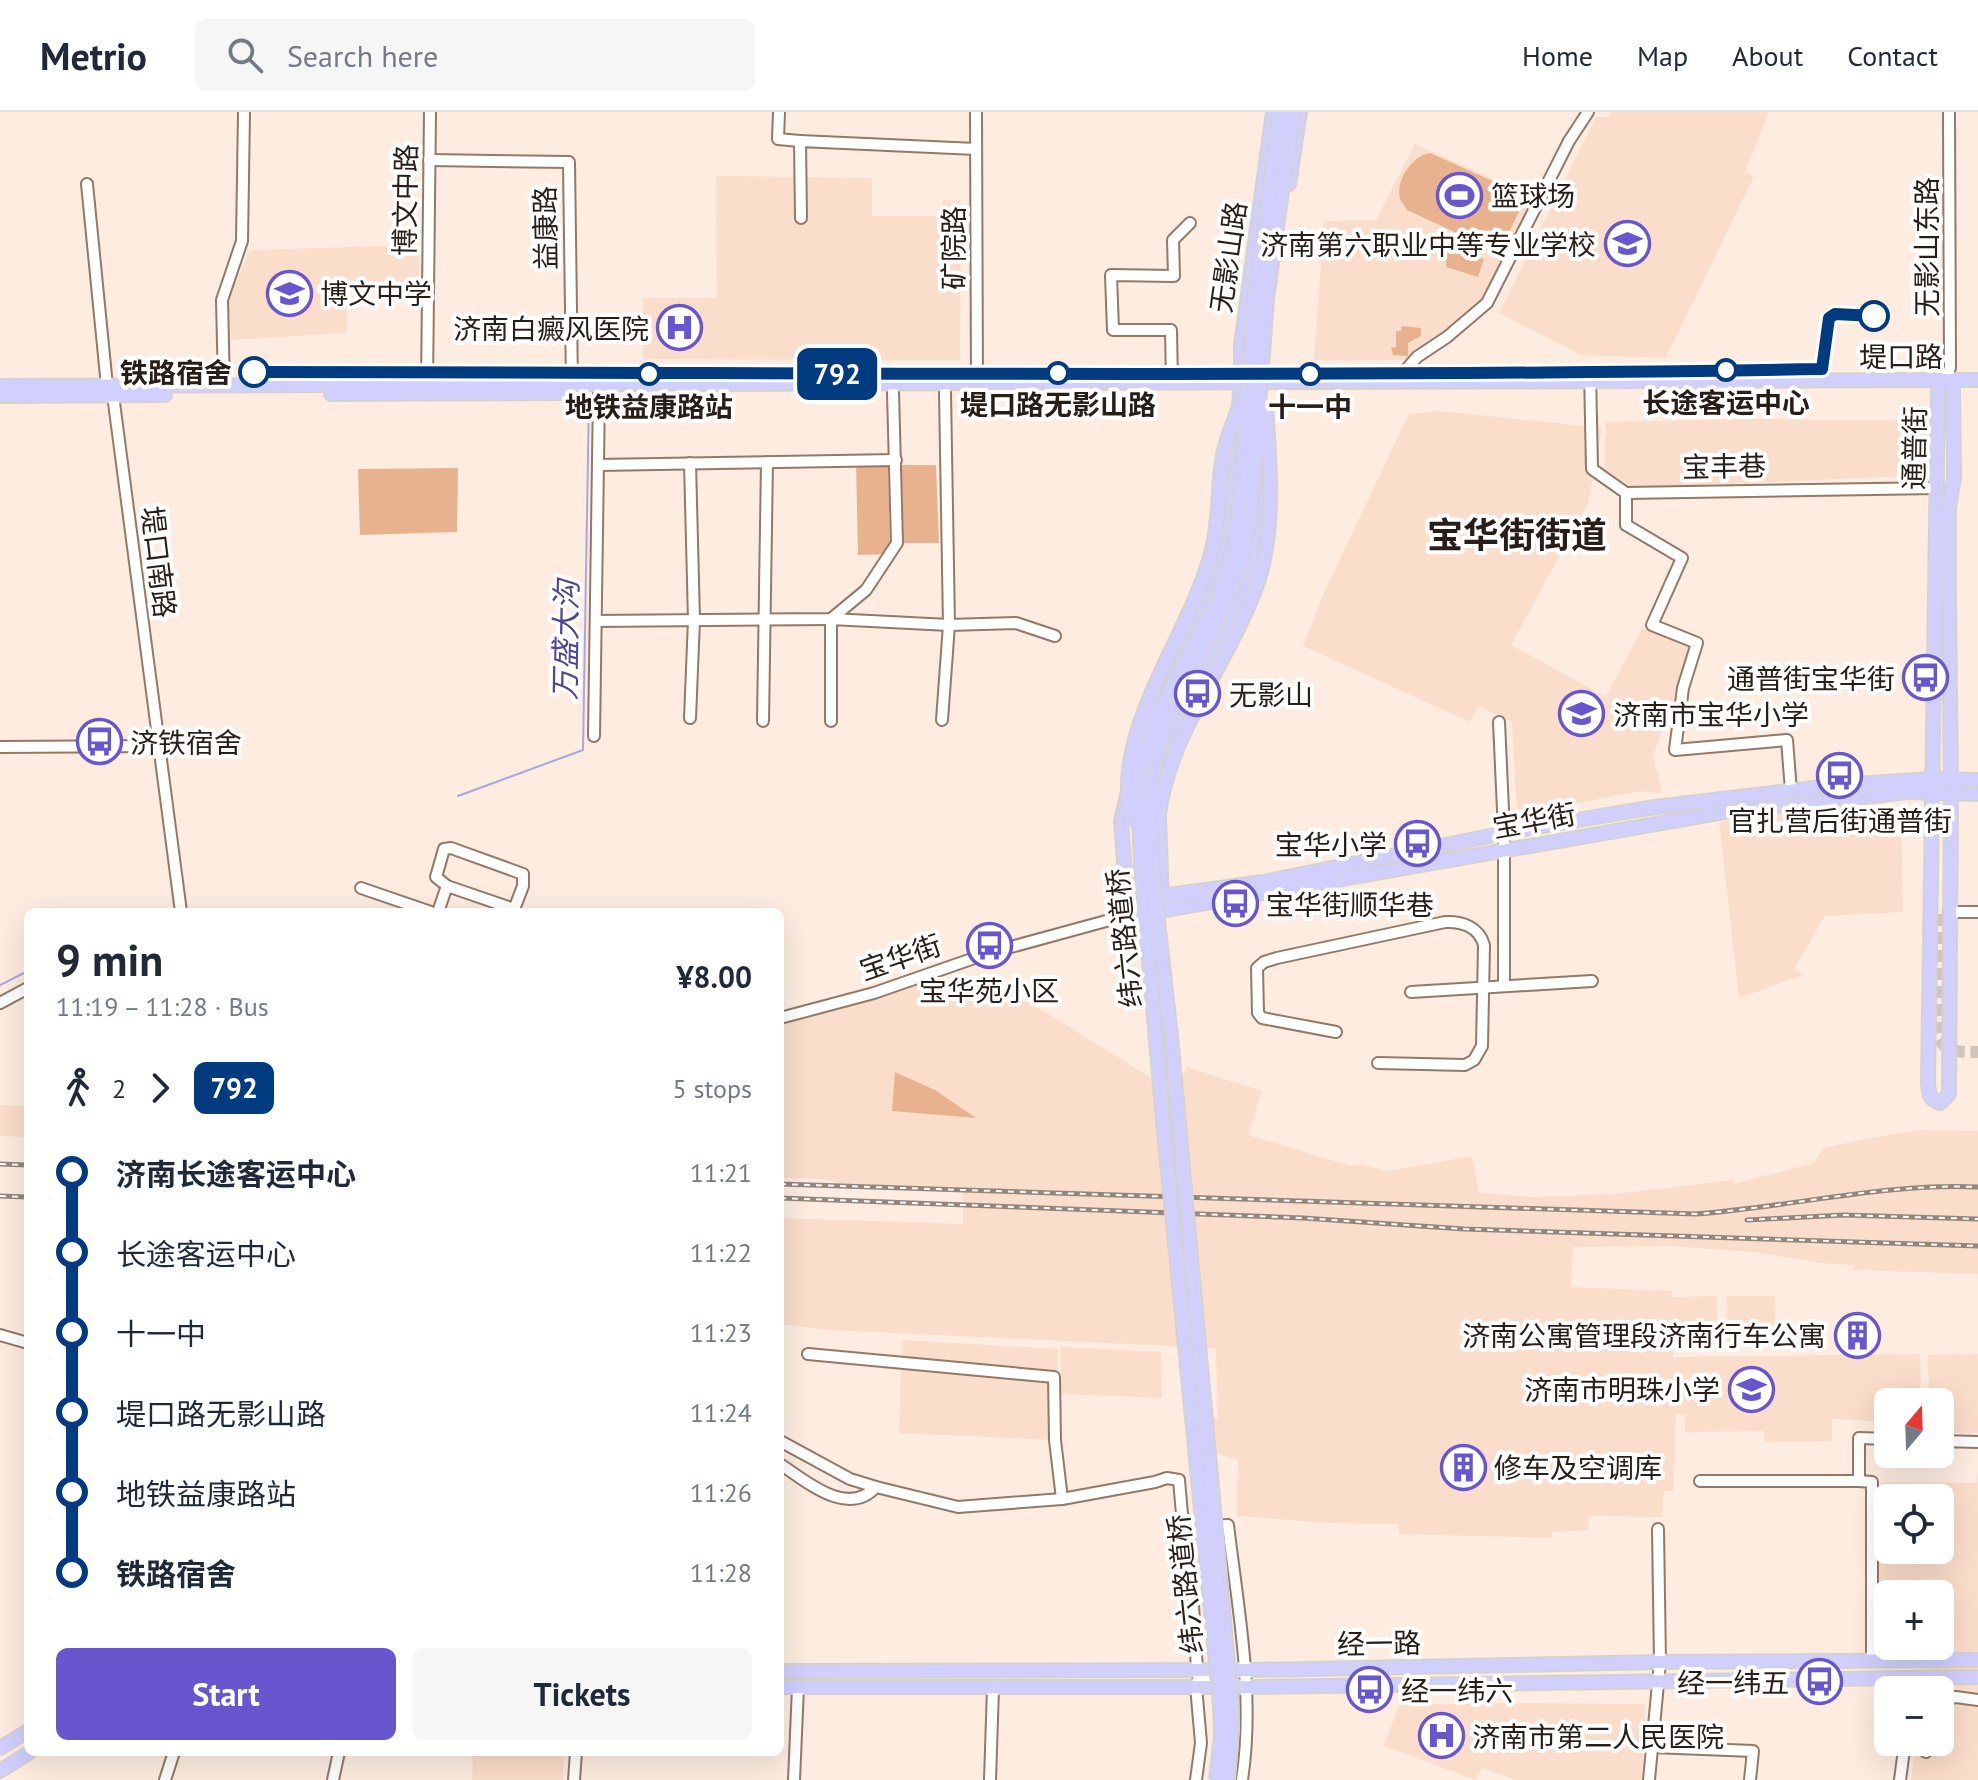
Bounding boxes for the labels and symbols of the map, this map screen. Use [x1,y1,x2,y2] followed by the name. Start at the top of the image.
[386,144,424,256] street label: 博文中路
[1436,171,1484,219] sports icon: 篮球场
[1491,177,1575,214] place label: 篮球场
[1908,177,1945,317] street label: 无影山东路
[526,186,564,270] street label: 益康路
[1202,199,1254,315] street label: 无影山路
[935,206,972,290] street label: 矿院路
[1603,220,1651,268] school or university icon: 济南第六职业中等专业学校
[1260,226,1596,263] place label: 济南第六职业中等专业学校
[265,269,313,317] school or university icon: 博文中学
[320,275,432,312] place label: 博文中学
[1859,301,1889,331] unlabelled marker
[656,304,704,352] hospital icon: 济南白癜风医院
[453,310,649,347] place label: 济南白癜风医院
[1859,338,1943,375] street label: 堤口路
[791,348,883,400] line badge: 792
[120,354,232,391] place label: 铁路宿舍
[239,357,269,387] marker: 铁路宿舍
[1715,359,1737,381] marker: 长途客运中心
[1047,362,1069,384] marker: 堤口路无影山路
[638,363,660,385] marker: 地铁益康路站
[1299,363,1321,385] marker: 十一中
[1642,384,1810,421] place label: 长途客运中心
[960,386,1156,423] place label: 堤口路无影山路
[565,388,733,425] place label: 地铁益康路站
[1268,388,1352,425] place label: 十一中
[1895,406,1933,490] street label: 通普街
[1682,447,1766,485] street label: 宝丰巷
[134,504,184,620] street label: 堤口南路
[1427,511,1607,558] district label: 宝华街街道
[544,577,586,700] water label: 万盛大沟
[1902,654,1950,702] bus stop icon: 通普街宝华街
[1727,660,1895,697] place label: 通普街宝华街
[1174,670,1222,718] bus stop icon: 无影山
[1229,676,1313,713] place label: 无影山
[1558,690,1606,738] school or university icon: 济南市宝华小学
[1613,696,1809,733] place label: 济南市宝华小学
[75,718,123,766] bus stop icon: 济铁宿舍
[130,724,242,761] place label: 济铁宿舍
[1816,752,1864,800] bus stop icon: 官扎营后街通普街
[1489,794,1579,846] street label: 宝华街
[1728,802,1952,839] place label: 官扎营后街通普街
[1394,820,1442,868] bus stop icon: 宝华小学
[1275,826,1387,863] place label: 宝华小学
[1098,866,1150,1010] street label: 纬六路道桥
[1211,880,1259,928] bus stop icon: 宝华街顺华巷
[1266,886,1434,923] place label: 宝华街顺华巷
[965,922,1013,970] bus stop icon: 宝华苑小区
[854,926,946,988] street label: 宝华街
[919,972,1059,1009] place label: 宝华苑小区
[1833,1311,1881,1359] building icon: 济南公寓管理段济南行车公寓
[1462,1317,1826,1354] place label: 济南公寓管理段济南行车公寓
[1727,1365,1775,1413] school or university icon: 济南市明珠小学
[1524,1371,1720,1408] place label: 济南市明珠小学
[1874,1388,1954,1468] north arrow
[1439,1443,1487,1491] building icon: 修车及空调库
[1494,1449,1662,1486] place label: 修车及空调库
[1159,1512,1211,1656] street label: 纬六路道桥
[1337,1624,1421,1662] street label: 经一路
[1796,1658,1844,1706] bus stop icon: 经一纬五
[1677,1664,1789,1701] place label: 经一纬五
[1346,1666,1394,1714] bus stop icon: 经一纬六
[1401,1672,1513,1709] place label: 经一纬六
[1417,1712,1465,1760] hospital icon: 济南市第二人民医院
[1472,1718,1724,1755] place label: 济南市第二人民医院

